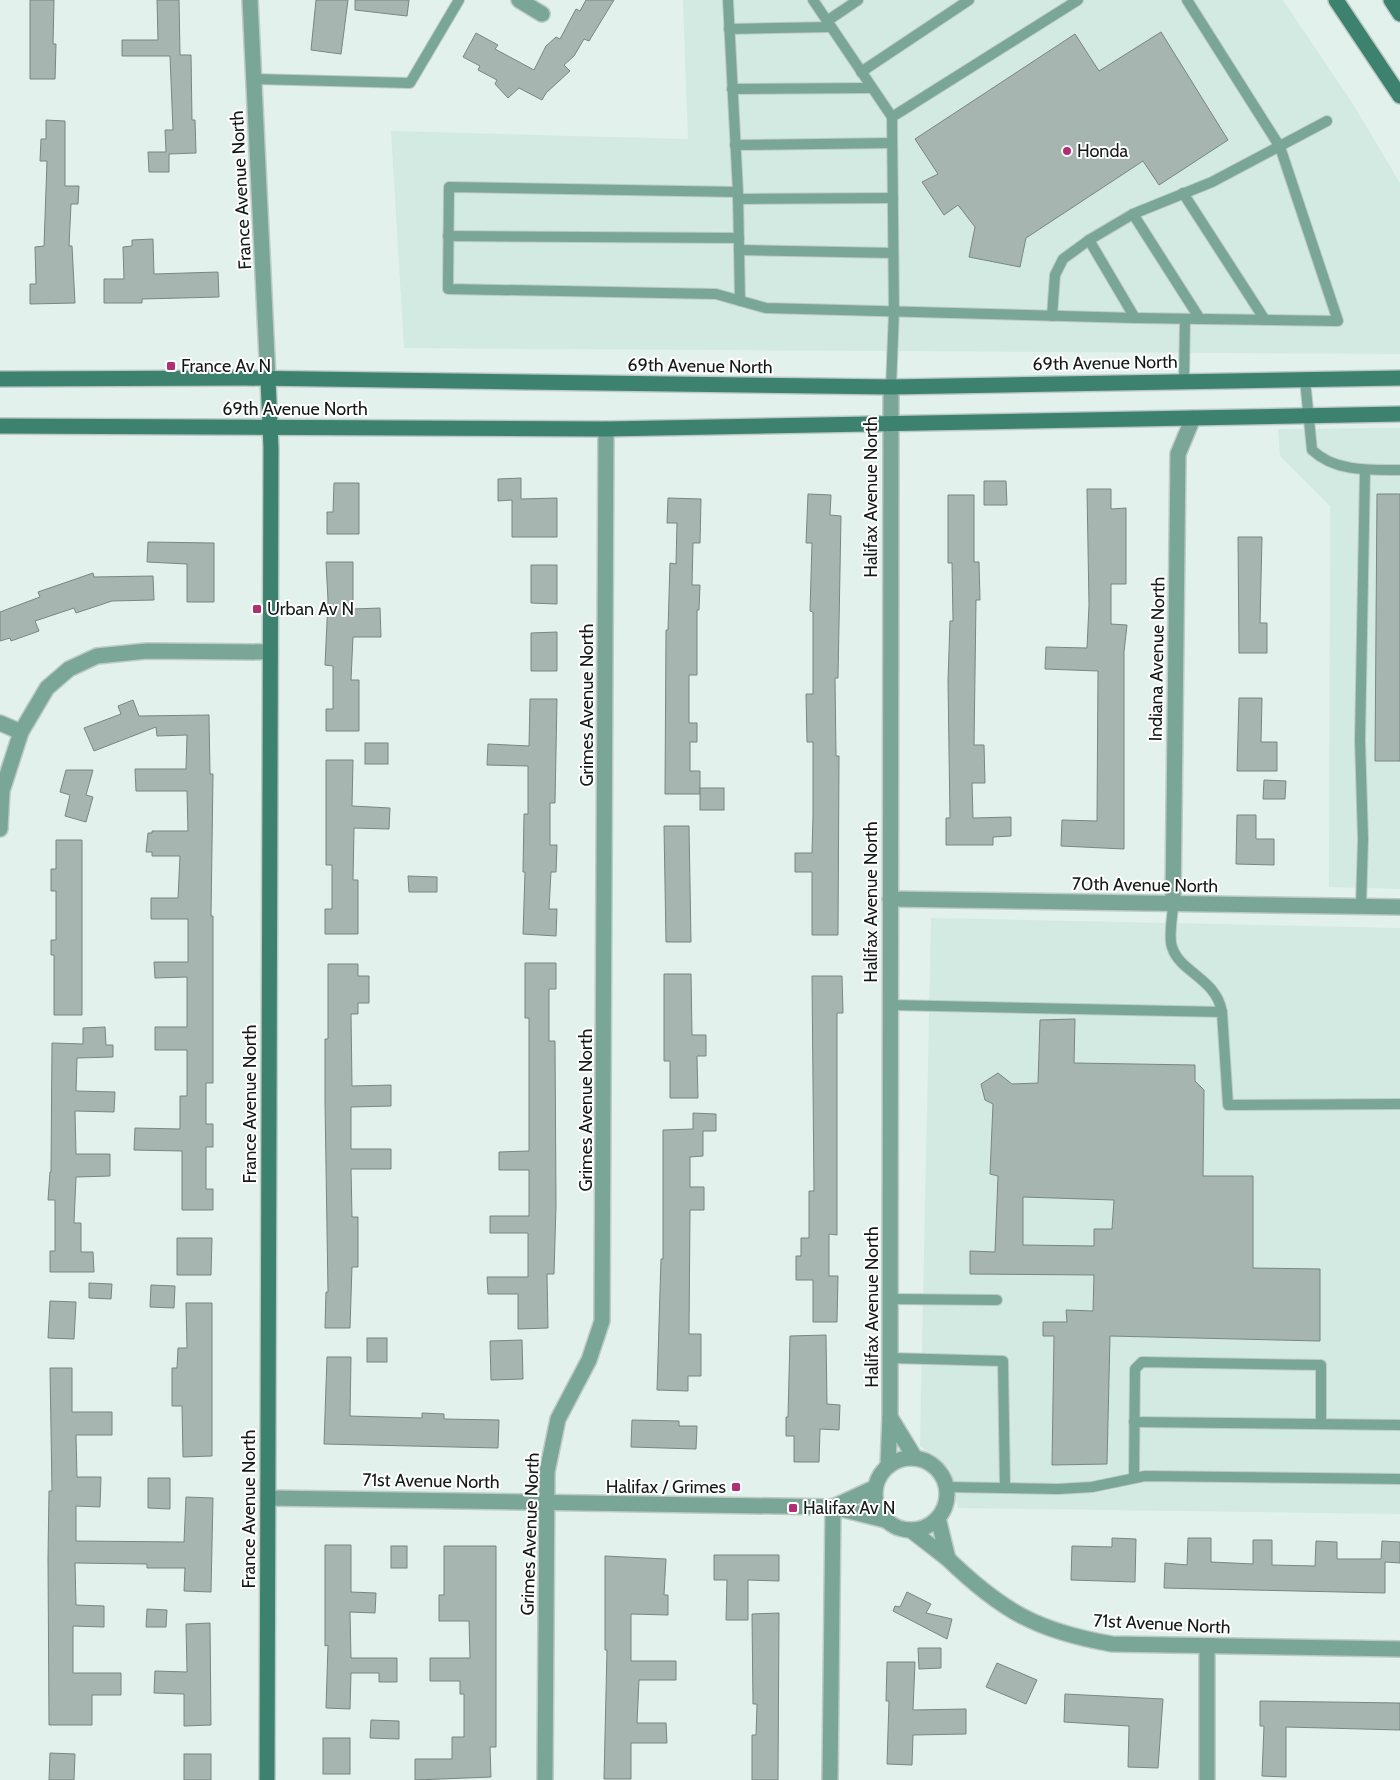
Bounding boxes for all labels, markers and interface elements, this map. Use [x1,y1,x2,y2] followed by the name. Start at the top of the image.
[226,110,256,270] street label: France Avenue North
[1077,140,1128,162] place label: Honda
[1061,145,1073,157] marker: Honda
[1032,351,1178,375] street label: 69th Avenue North
[627,354,773,378] street label: 69th Avenue North
[181,355,271,377] place label: France Av N
[165,360,177,372] marker: France Av N
[222,398,368,420] street label: 69th Avenue North
[860,416,882,578] street label: Halifax Avenue North
[1145,576,1169,742] street label: Indiana Avenue North
[267,598,354,620] place label: Urban Av N
[251,603,263,615] marker: Urban Av N
[576,624,598,786] street label: Grimes Avenue North
[860,821,882,983] street label: Halifax Avenue North
[1072,873,1218,897] street label: 70th Avenue North
[239,1024,261,1184] street label: France Avenue North
[575,1029,597,1191] street label: Grimes Avenue North
[861,1226,883,1388] street label: Halifax Avenue North
[238,1429,260,1589] street label: France Avenue North
[516,1452,544,1616] street label: Grimes Avenue North
[362,1469,500,1493] street label: 71st Avenue North
[606,1476,726,1498] place label: Halifax / Grimes
[730,1481,742,1493] marker: Halifax / Grimes
[803,1497,895,1519] place label: Halifax Av N
[787,1502,799,1514] marker: Halifax Av N
[1093,1609,1231,1639] street label: 71st Avenue North

